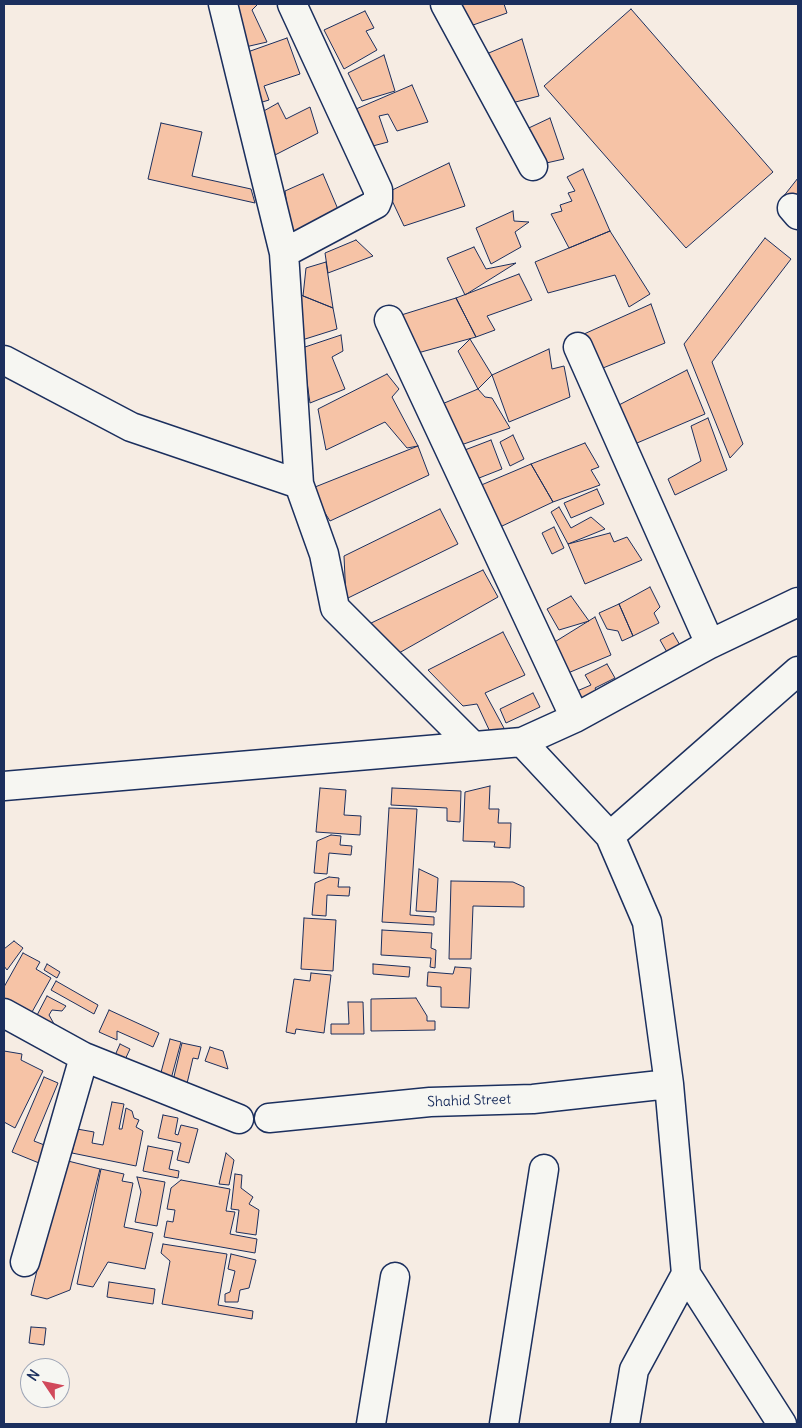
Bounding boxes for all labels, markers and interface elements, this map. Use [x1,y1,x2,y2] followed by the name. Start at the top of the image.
[427,1091,511,1111] street label: Shahid Street
[20,1358,70,1408] north arrow
[23,1366,44,1384] text: N

